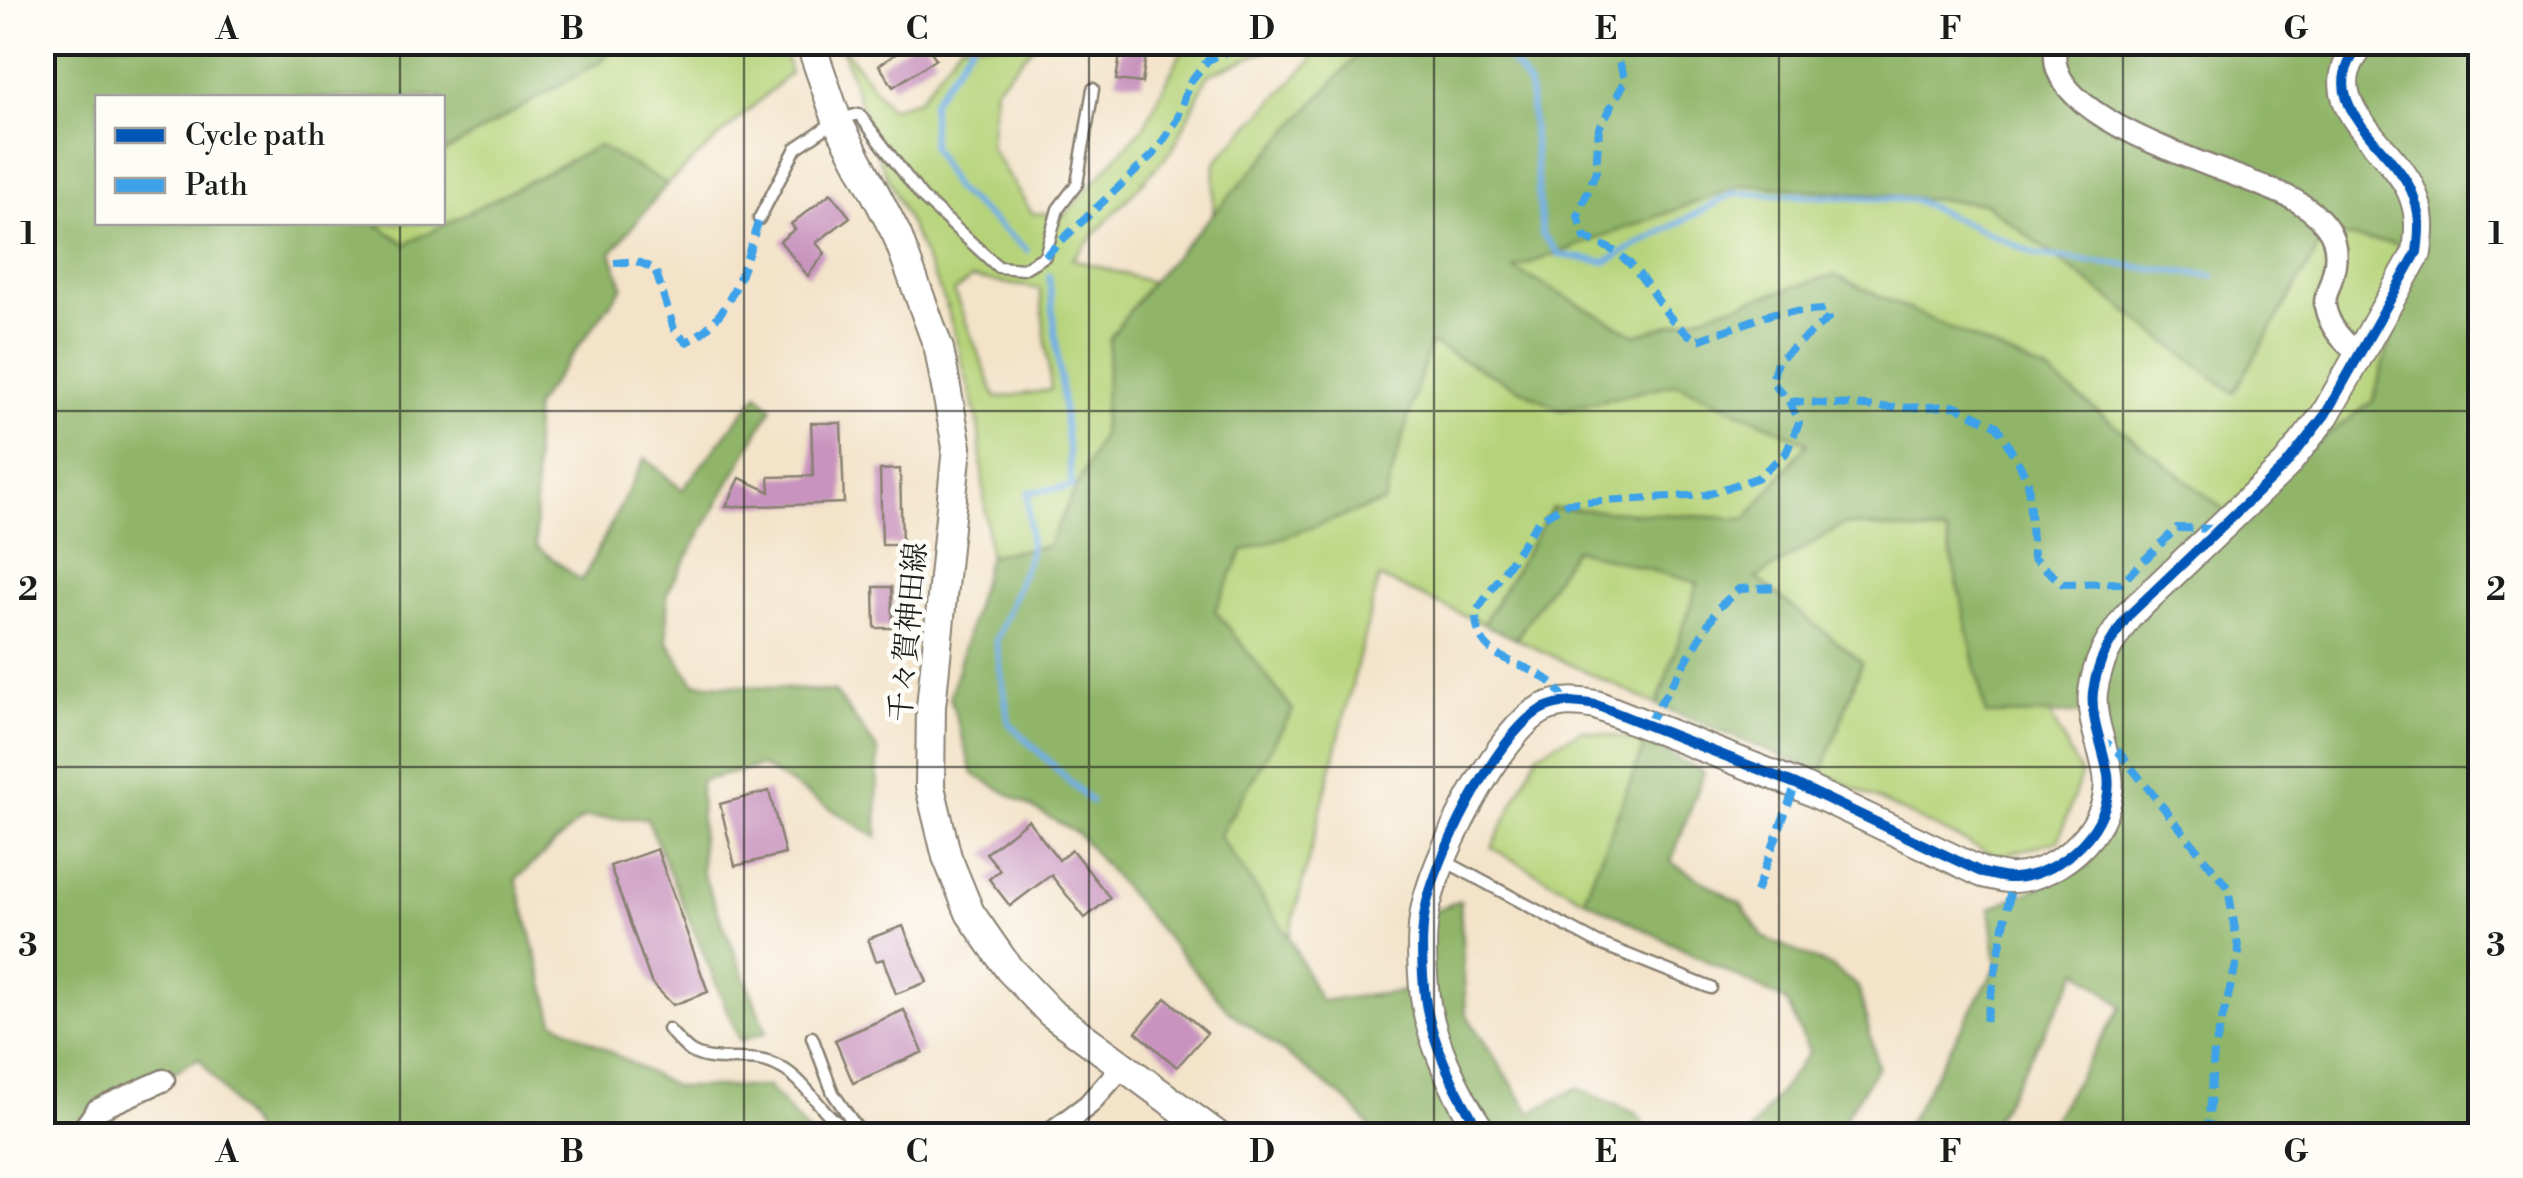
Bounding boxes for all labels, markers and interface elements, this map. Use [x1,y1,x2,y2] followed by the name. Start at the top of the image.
[215,9,240,49] text: A
[560,9,584,49] text: B
[906,9,928,49] text: C
[1249,9,1275,49] text: D
[1595,9,1617,49] text: E
[1940,9,1962,49] text: F
[2283,9,2309,49] text: G
[95,95,445,225] legend
[185,117,325,155] text: Cycle path
[185,167,248,205] text: Path
[20,214,36,254] text: 1
[2488,214,2504,254] text: 1
[882,541,936,723] street label: 千々賀神田線
[18,570,38,610] text: 2
[2486,570,2506,610] text: 2
[18,926,38,966] text: 3
[2486,926,2506,966] text: 3
[215,1132,240,1172] text: A
[560,1132,584,1172] text: B
[906,1132,928,1172] text: C
[1249,1132,1275,1172] text: D
[1595,1132,1617,1172] text: E
[1940,1132,1962,1172] text: F
[2283,1132,2309,1172] text: G

